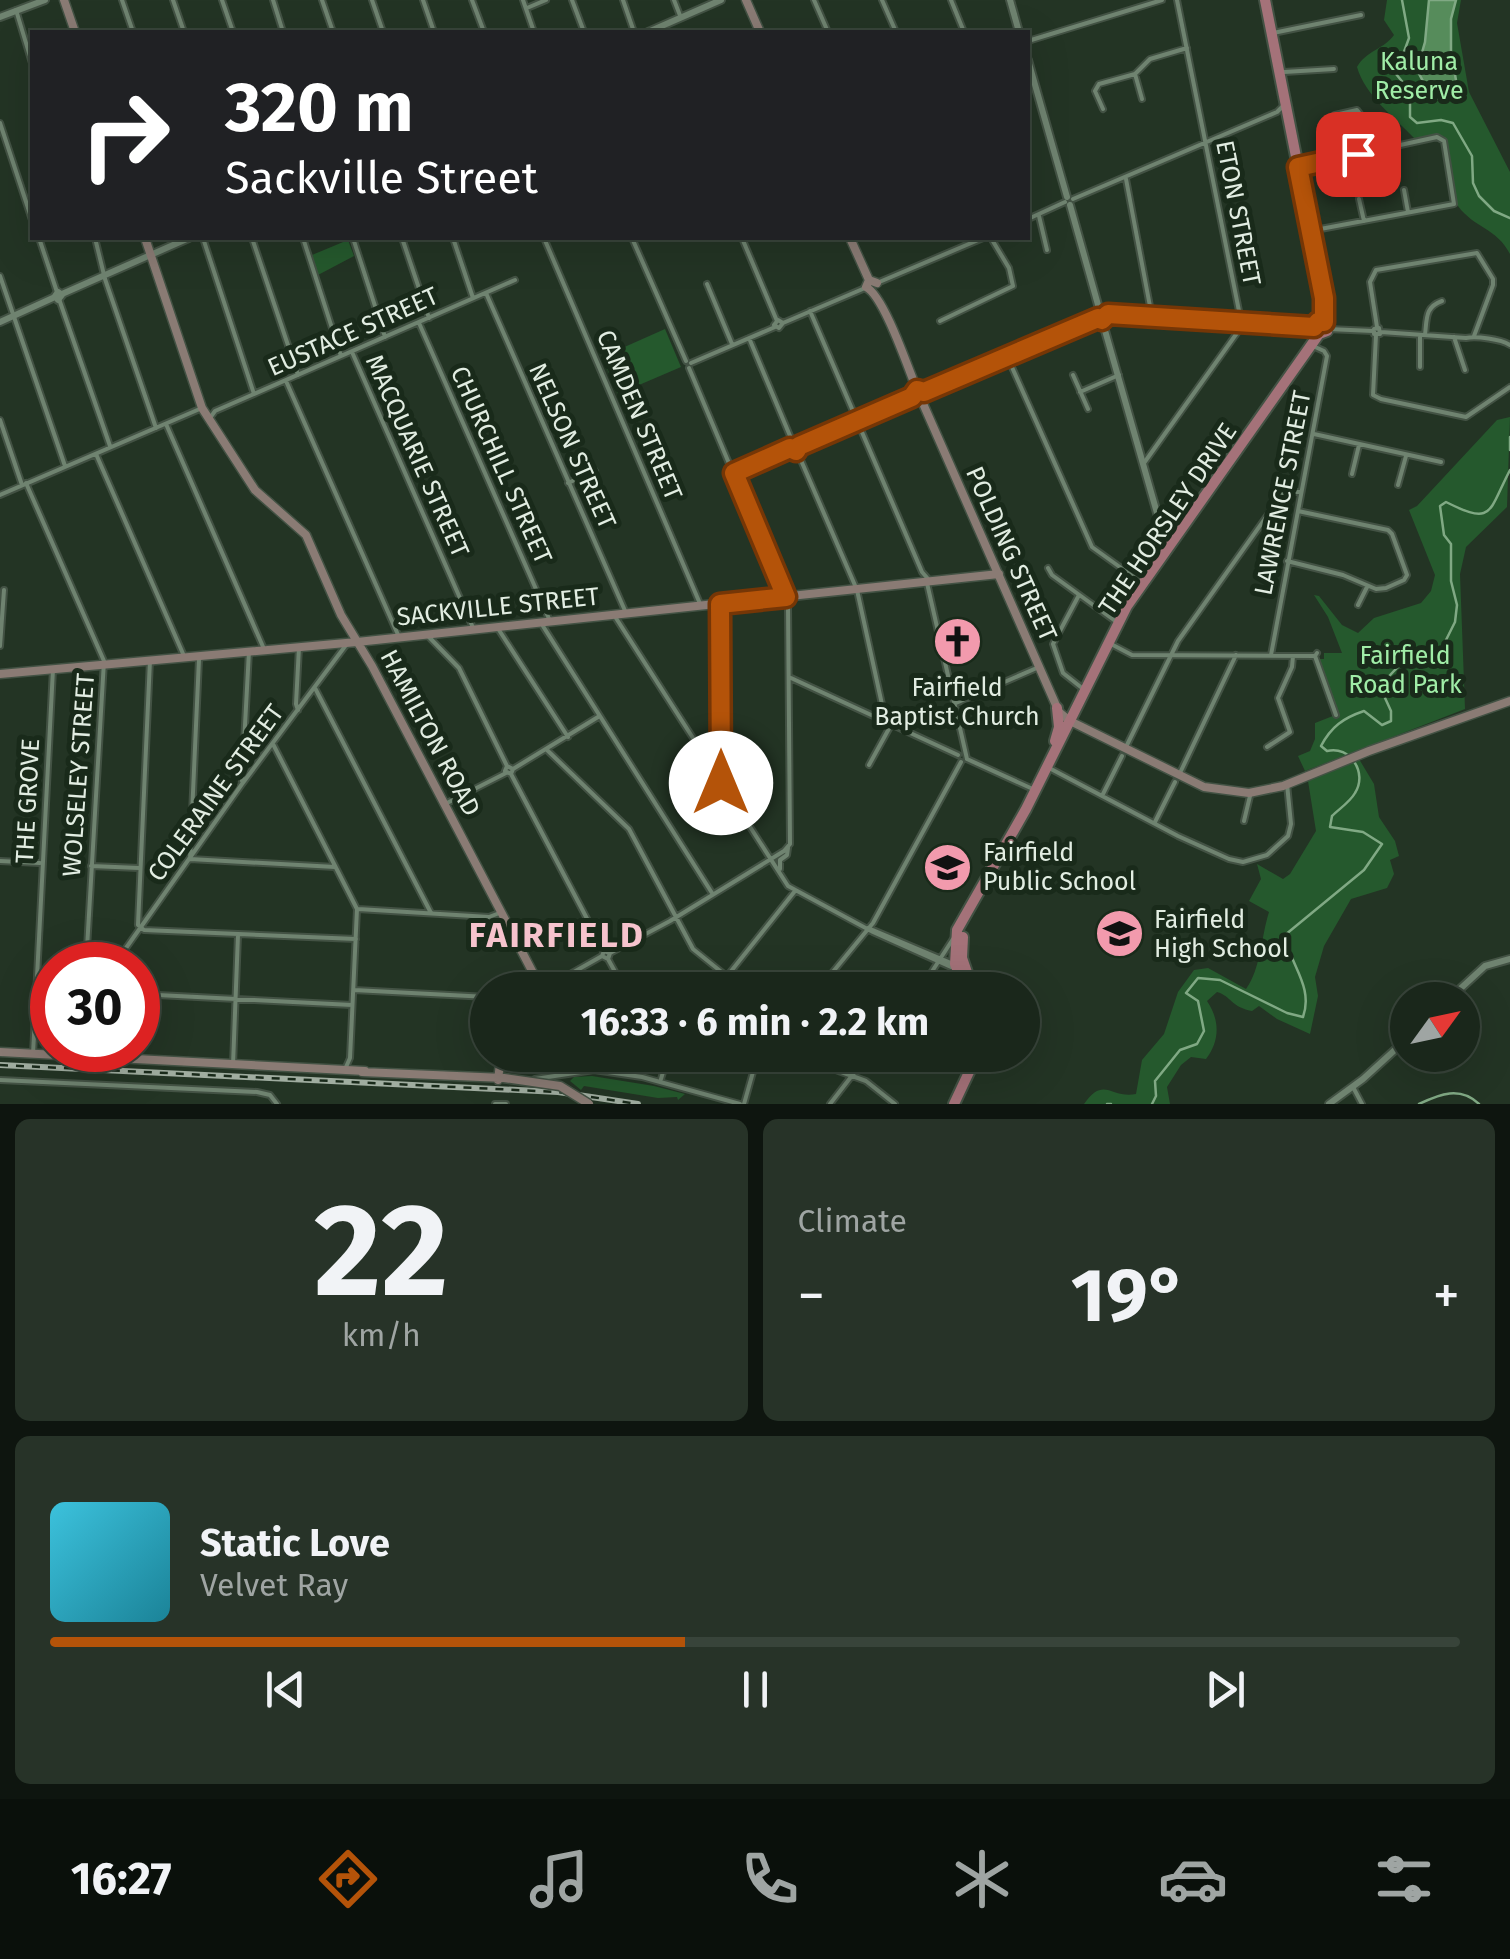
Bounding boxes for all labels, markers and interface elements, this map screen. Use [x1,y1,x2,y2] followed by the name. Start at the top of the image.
[1374,47,1464,106] park label: Kaluna Reserve
[225,66,414,150] text: 320 m
[60,70,190,200] icon: right
[1316,112,1401,197] pin
[1331,127,1386,182] icon: arrive
[1209,138,1267,288] street label: ETON STREET
[225,151,538,205] text: Sackville Street
[263,281,443,383] street label: EUSTACE STREET
[590,325,688,505] street label: CAMDEN STREET
[359,350,475,562] street label: MACQUARIE STREET
[522,359,622,533] street label: NELSON STREET
[444,362,558,569] street label: CHURCHILL STREET
[1248,388,1318,598] street label: LAWRENCE STREET
[1093,417,1243,621] street label: THE HORSLEY DRIVE
[959,462,1063,646] street label: POLDING STREET
[395,581,601,633] street label: SACKVILLE STREET
[931,616,983,668] church icon: Fairfield Baptist Church
[1348,641,1462,700] park label: Fairfield Road Park
[374,645,486,821] street label: HAMILTON ROAD
[57,672,101,878] street label: WOLSELEY STREET
[874,673,1040,732] place label: Fairfield Baptist Church
[142,699,290,887] street label: COLERAINE STREET
[669,731,773,835] position arrow
[10,738,46,864] street label: THE GROVE
[983,838,1136,897] place label: Fairfield Public School
[922,841,974,893] school or university icon: Fairfield Public School
[1154,905,1289,964] place label: Fairfield High School
[1093,908,1145,960] school or university icon: Fairfield High School
[469,914,645,956] district label: FAIRFIELD
[30,942,160,1072] speed limit sign: 30
[1390,982,1480,1072] north arrow
[1390,982,1480,1072] map controls
[581,999,929,1045] text: 16:33 · 6 min · 2.2 km
[314,1173,448,1329] text: 22
[798,1202,907,1240] text: Climate
[1071,1251,1187,1341] text: 19°
[798,1263,825,1329] text: −
[1433,1263,1460,1329] text: +
[342,1316,421,1354] text: km/h
[200,1520,390,1566] text: Static Love
[200,1566,348,1604] text: Velvet Ray
[258,1662,313,1717] icon: previous
[728,1662,783,1717] icon: pause
[1198,1662,1253,1717] icon: next
[313,1844,383,1914] icon: directions
[524,1844,594,1914] icon: music
[735,1844,805,1914] icon: phone
[947,1844,1017,1914] icon: climate
[1158,1844,1228,1914] icon: car
[1369,1844,1439,1914] icon: filters
[71,1852,172,1906] text: 16:27

